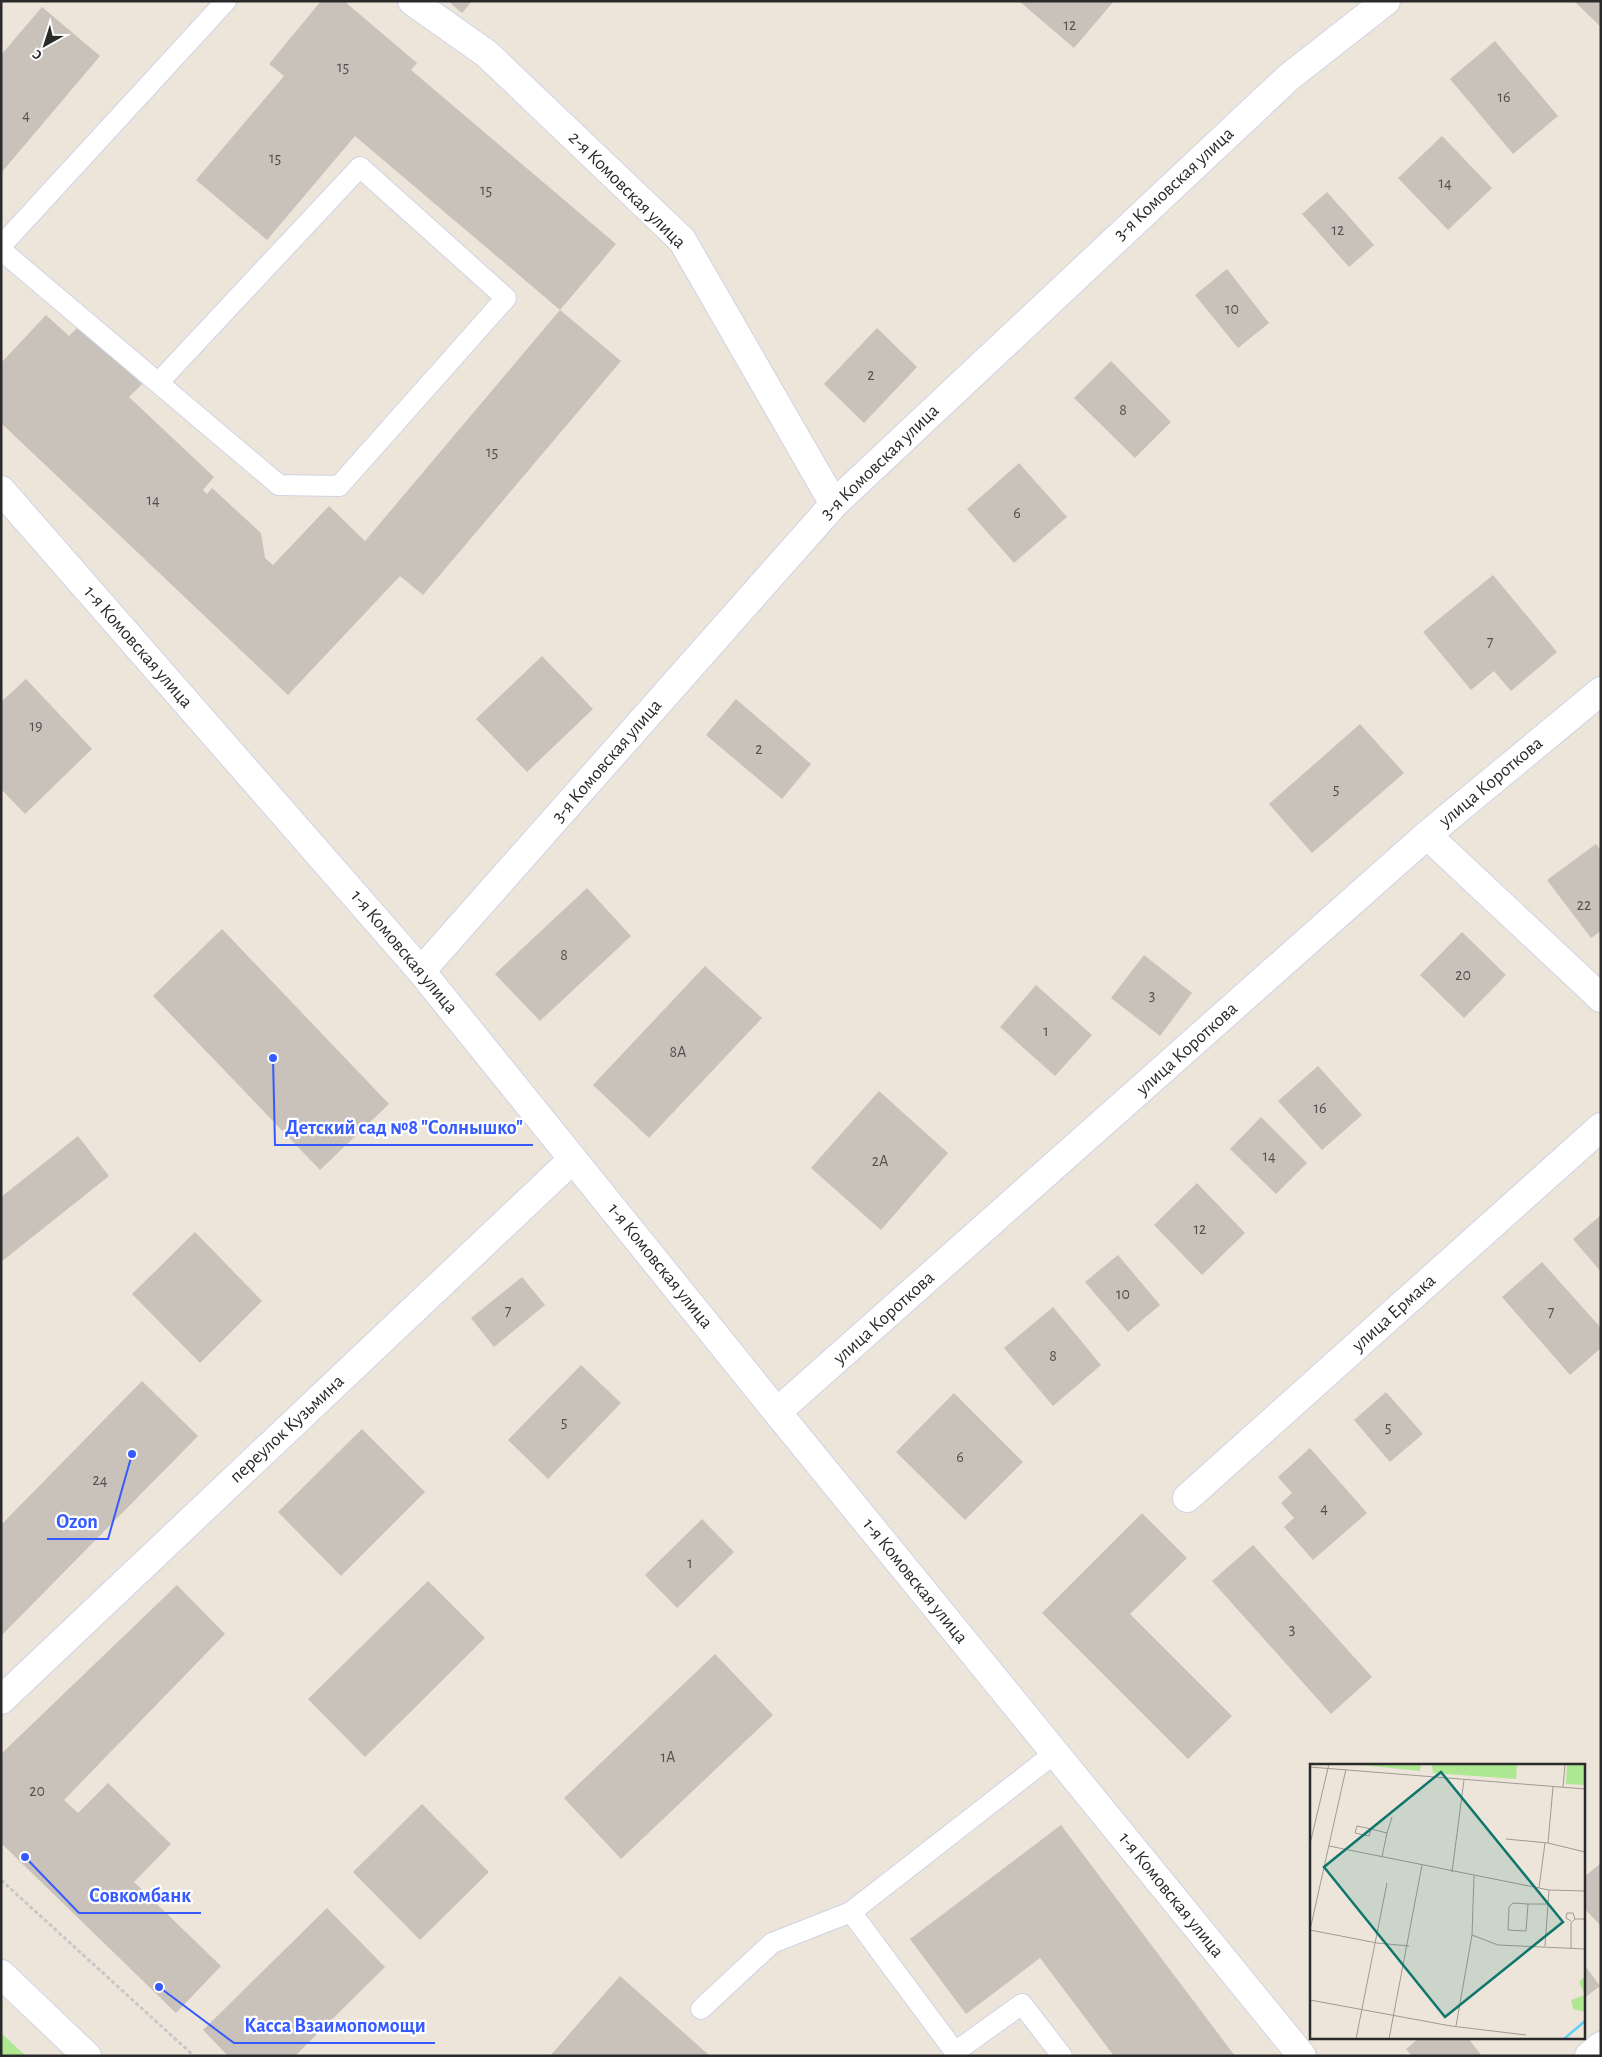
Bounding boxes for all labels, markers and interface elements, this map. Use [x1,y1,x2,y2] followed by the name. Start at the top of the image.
[1064,17,1076,33] house number: 12
[20,20,70,70] north arrow
[30,46,45,62] text: С
[337,59,349,75] house number: 15
[1497,89,1511,105] house number: 16
[22,107,30,123] house number: 4
[1110,124,1238,244] street label: 3-я Комовская улица
[565,128,689,252] street label: 2-я Комовская улица
[269,150,281,166] house number: 15
[1438,175,1452,191] house number: 14
[480,182,492,198] house number: 15
[1332,222,1344,238] house number: 12
[1225,301,1239,317] house number: 10
[867,367,875,383] house number: 2
[817,401,943,523] street label: 3-я Комовская улица
[1119,402,1127,418] house number: 8
[486,444,498,460] house number: 15
[146,492,160,508] house number: 14
[1013,505,1021,521] house number: 6
[80,582,196,712] street label: 1-я Комовская улица
[1487,634,1494,650] house number: 7
[549,696,666,826] street label: 3-я Комовская улица
[29,718,43,734] house number: 19
[1435,733,1547,831] street label: улица Короткова
[755,741,763,757] house number: 2
[1333,781,1339,797] house number: 5
[347,887,461,1018] street label: 1-я Комовская улица
[1577,897,1591,913] house number: 22
[560,947,568,963] house number: 8
[1455,967,1471,983] house number: 20
[1149,987,1155,1003] house number: 3
[1132,999,1241,1100] street label: улица Короткова
[1043,1023,1049,1039] house number: 1
[670,1044,687,1060] house number: 8А
[1313,1100,1327,1116] house number: 16
[275,1110,533,1145] callout: Детский сад №8 "Солнышко"
[285,1118,523,1138] text: Детский сад №8 "Солнышко"
[1262,1148,1276,1164] house number: 14
[872,1153,889,1169] house number: 2А
[604,1200,716,1332] street label: 1-я Комовская улица
[1194,1221,1206,1237] house number: 12
[829,1268,938,1369] street label: улица Короткова
[1348,1271,1440,1356] street label: улица Ермака
[1116,1286,1130,1302] house number: 10
[505,1303,512,1319] house number: 7
[1548,1304,1555,1320] house number: 7
[1049,1348,1057,1364] house number: 8
[226,1371,348,1487] street label: переулок Кузьмина
[561,1414,567,1430] house number: 5
[1385,1419,1391,1435] house number: 5
[956,1449,964,1465] house number: 6
[93,1472,108,1488] house number: 24
[1320,1500,1328,1516] house number: 4
[47,1504,108,1539] callout: Ozon
[56,1512,98,1532] text: Ozon
[859,1515,971,1647] street label: 1-я Комовская улица
[687,1555,693,1571] house number: 1
[1289,1621,1295,1637] house number: 3
[661,1749,676,1765] house number: 1А
[1310,1764,1584,2040] inset map
[29,1783,45,1799] house number: 20
[1115,1829,1227,1961] street label: 1-я Комовская улица
[79,1878,201,1913] callout: Совкомбанк
[89,1886,191,1906] text: Совкомбанк
[234,2008,435,2043] callout: Касса Взаимопомощи
[244,2016,426,2036] text: Касса Взаимопомощи

